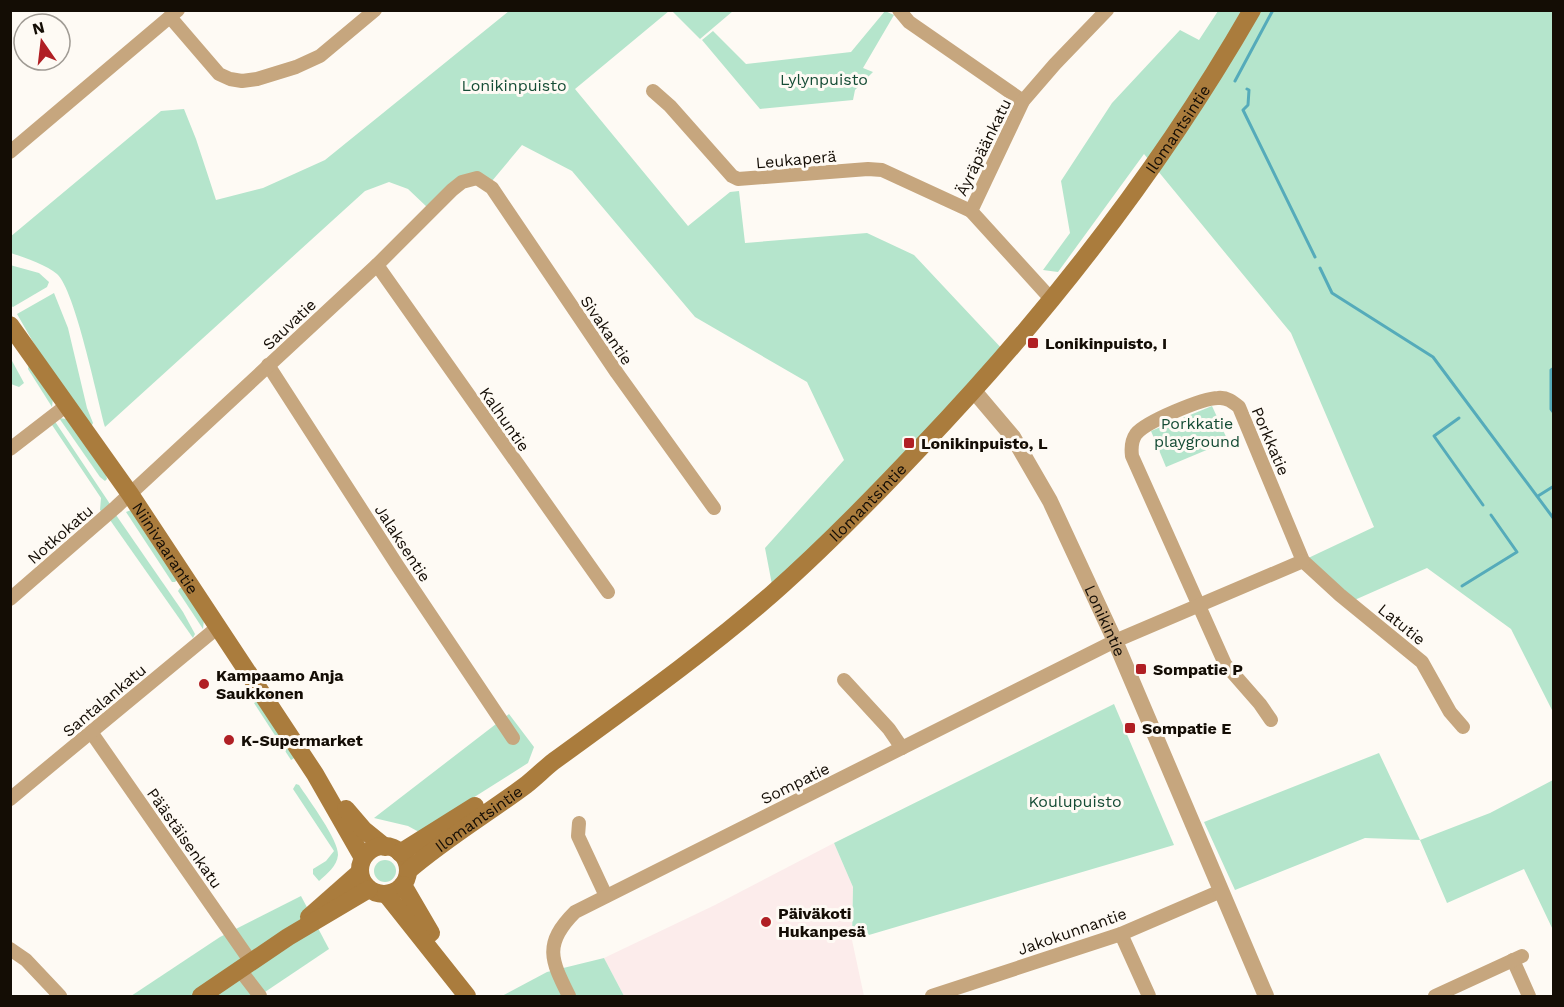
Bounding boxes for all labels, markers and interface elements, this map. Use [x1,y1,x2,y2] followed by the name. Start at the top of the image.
[12,12,72,72] north arrow
[30,17,47,39] text: N
[780,70,868,89] park label: Lylynpuisto
[461,76,567,95] park label: Lonikinpuisto
[1141,81,1214,177] street label: Ilomantsintie
[952,96,1015,199] street label: Äyräpäänkatu
[755,147,837,172] street label: Leukaperä
[576,292,637,369] street label: Sivakantie
[259,295,320,354] street label: Sauvatie
[1045,334,1167,353] place label: Lonikinpuisto, I
[1026,336,1040,350] marker: Lonikinpuisto, I
[476,384,534,455] street label: Kalhuntie
[1248,404,1293,478] street label: Porkkatie
[1154,414,1240,451] park label: Porkkatie playground
[921,434,1048,453] place label: Lonikinpuisto, L
[902,436,916,450] marker: Lonikinpuisto, L
[825,459,911,546] street label: Ilomantsintie
[128,499,202,598] street label: Niinivaarantie
[24,501,97,568] street label: Notkokatu
[371,501,435,585] street label: Jalaksentie
[1080,582,1129,659] street label: Lonikintie
[1374,600,1429,649] street label: Latutie
[59,660,150,741] street label: Santalankatu
[1153,660,1243,679] place label: Sompatie P
[1134,662,1148,676] marker: Sompatie P
[216,666,344,703] place label: Kampaamo Anja Saukkonen
[197,677,211,691] marker: Kampaamo Anja Saukkonen
[1142,719,1231,738] place label: Sompatie E
[1123,721,1137,735] marker: Sompatie E
[241,731,363,750] place label: K-Supermarket
[222,733,236,747] marker: K-Supermarket
[758,759,833,808] street label: Sompatie
[431,782,526,856] street label: Ilomantsintie
[143,784,226,892] street label: Päästäisenkatu
[1029,792,1121,811] park label: Koulupuisto
[778,904,867,941] place label: Päiväkoti Hukanpesä
[1015,904,1129,959] street label: Jakokunnantie
[759,915,773,929] marker: Päiväkoti Hukanpesä

